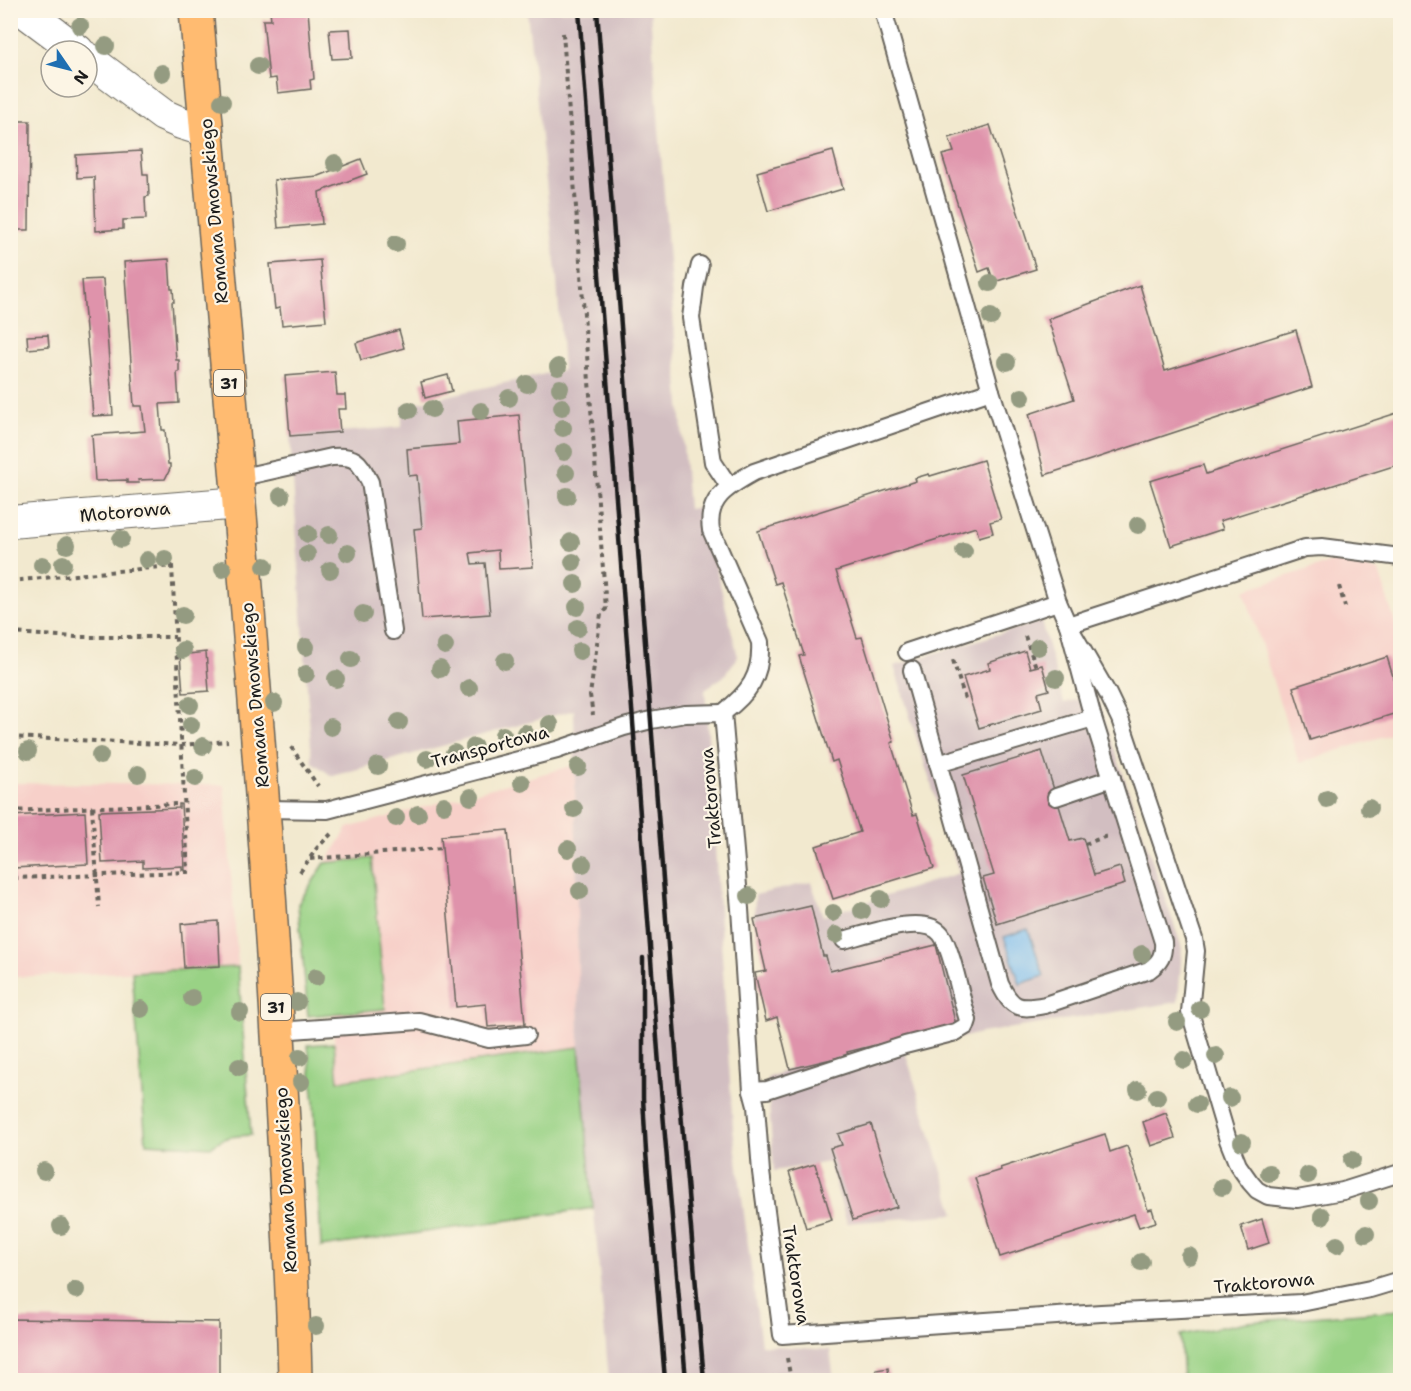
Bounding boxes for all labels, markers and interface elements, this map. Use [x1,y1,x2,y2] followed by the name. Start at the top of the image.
[39,39,99,99] north arrow
[69,66,93,89] text: N
[194,117,234,305] street label: Romana Dmowskiego
[214,370,244,396] road number: 31
[79,496,171,528] street label: Motorowa
[235,601,275,789] street label: Romana Dmowskiego
[429,720,551,774] street label: Transportowa
[695,747,727,849] street label: Traktorowa
[261,994,291,1020] road number: 31
[269,1086,303,1274] street label: Romana Dmowskiego
[776,1223,816,1327] street label: Traktorowa
[1213,1267,1315,1299] street label: Traktorowa

